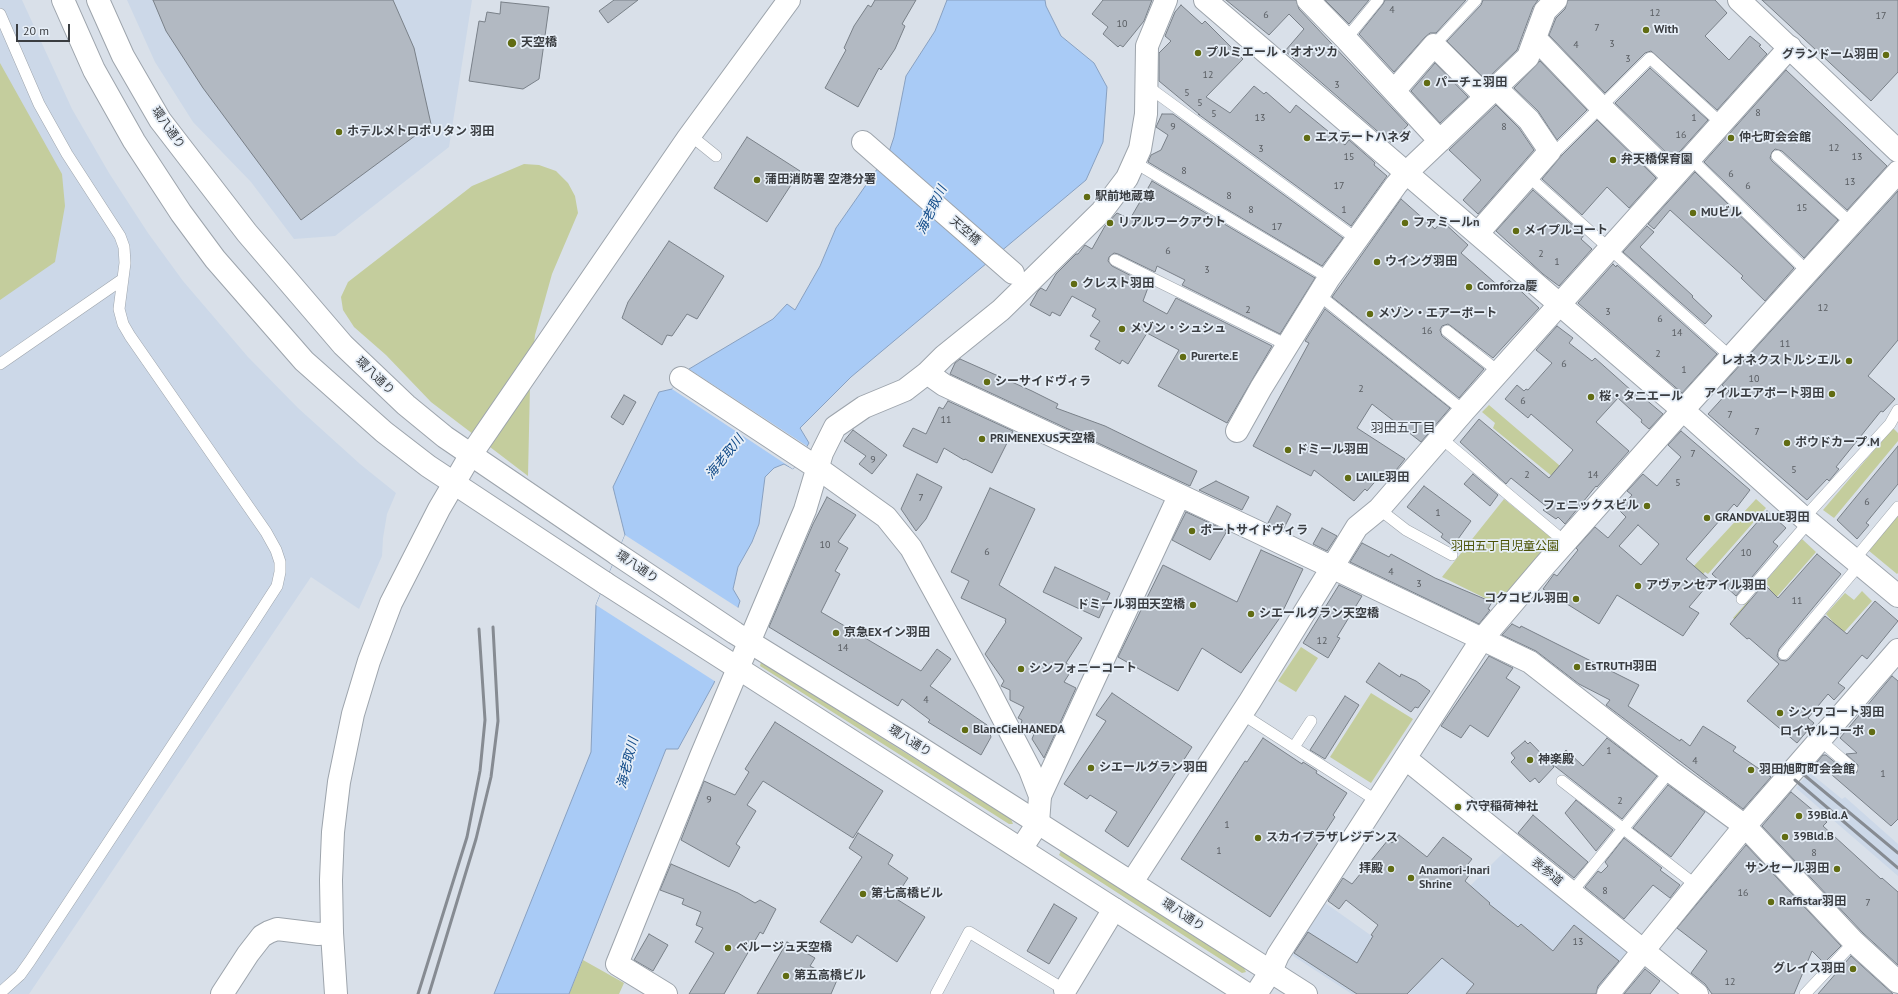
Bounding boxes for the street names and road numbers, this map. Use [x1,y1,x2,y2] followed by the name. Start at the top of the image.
[148,104,188,152] street label: 環八通り
[947,214,983,248] street label: 天空橋
[353,354,397,398] street label: 環八通り
[613,548,661,586] street label: 環八通り
[886,722,934,760] street label: 環八通り
[1528,855,1566,889] street label: 表参道
[1159,896,1207,934] street label: 環八通り

